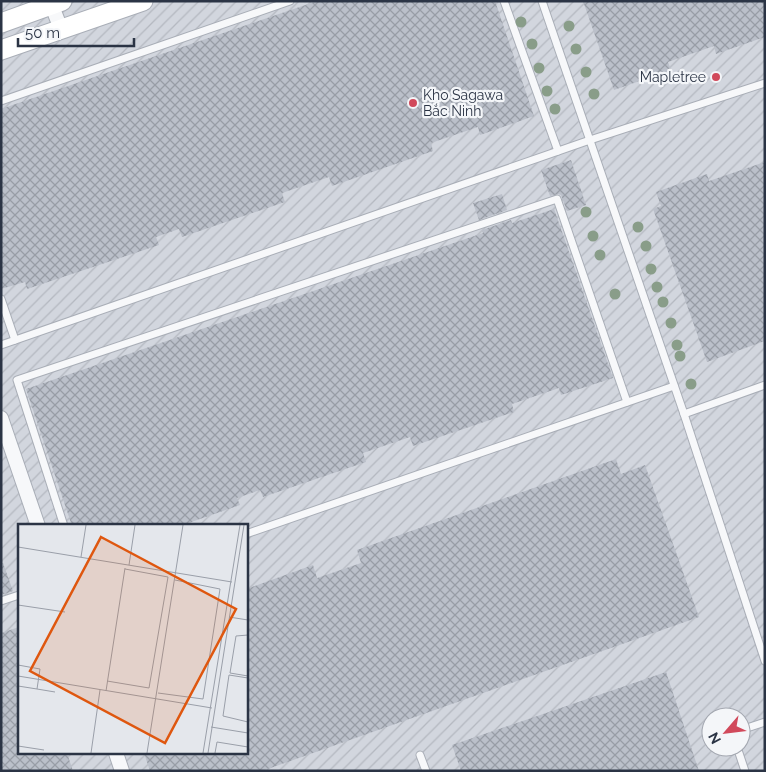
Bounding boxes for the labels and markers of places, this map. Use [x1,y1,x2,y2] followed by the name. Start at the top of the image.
[640,69,706,85] place label: Mapletree
[710,71,722,83] marker: Mapletree
[423,87,503,119] place label: Kho Sagawa Bắc Ninh
[407,97,419,109] marker: Kho Sagawa Bắc Ninh

